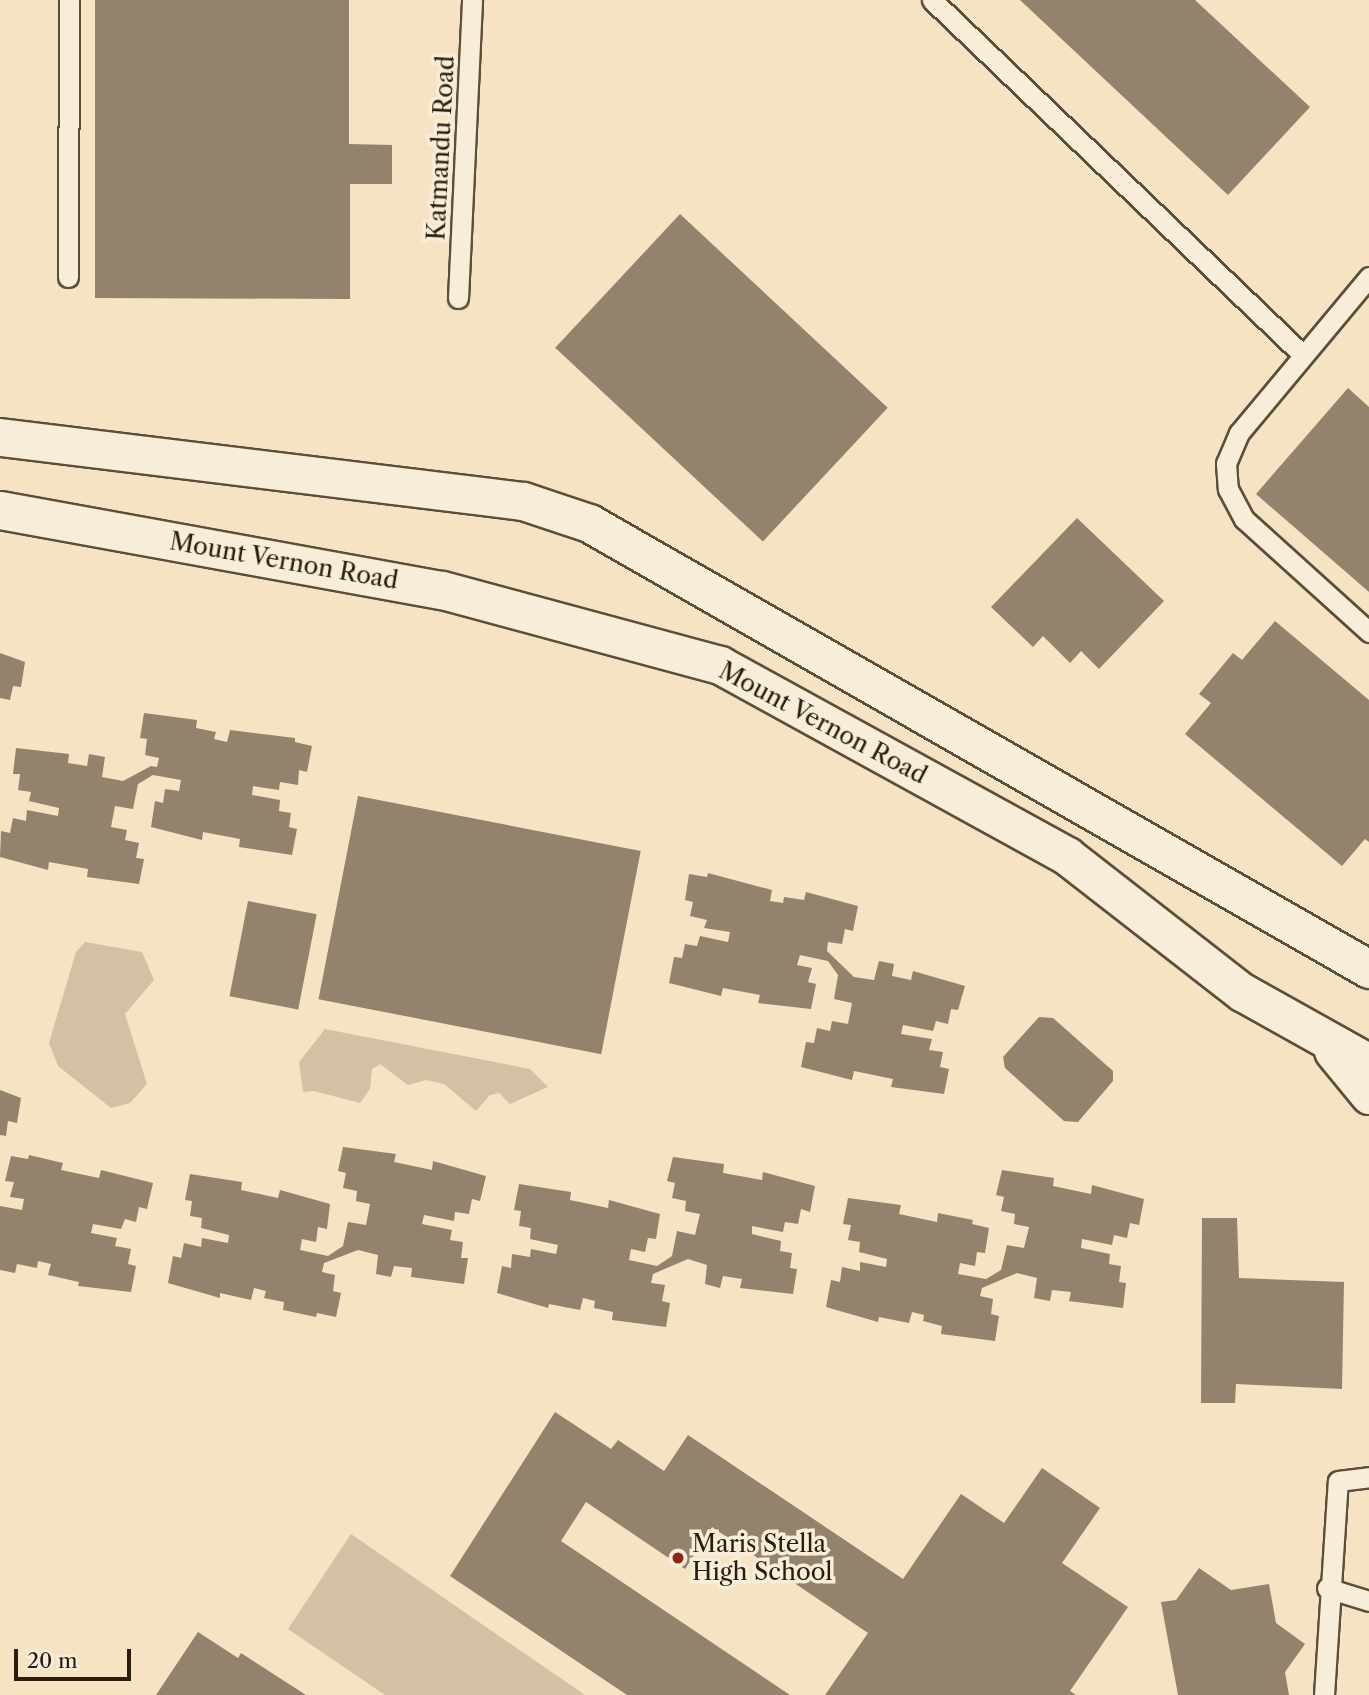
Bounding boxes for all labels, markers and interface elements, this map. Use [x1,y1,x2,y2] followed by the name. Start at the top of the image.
[422,55,460,241] street label: Katmandu Road
[167,527,401,595] street label: Mount Vernon Road
[714,656,932,790] street label: Mount Vernon Road
[692,1530,832,1586] place label: Maris Stella High School
[670,1550,686,1566] marker: Maris Stella High School
[18,1636,135,1680] scale bar
[27,1648,78,1673] text: 20 m

